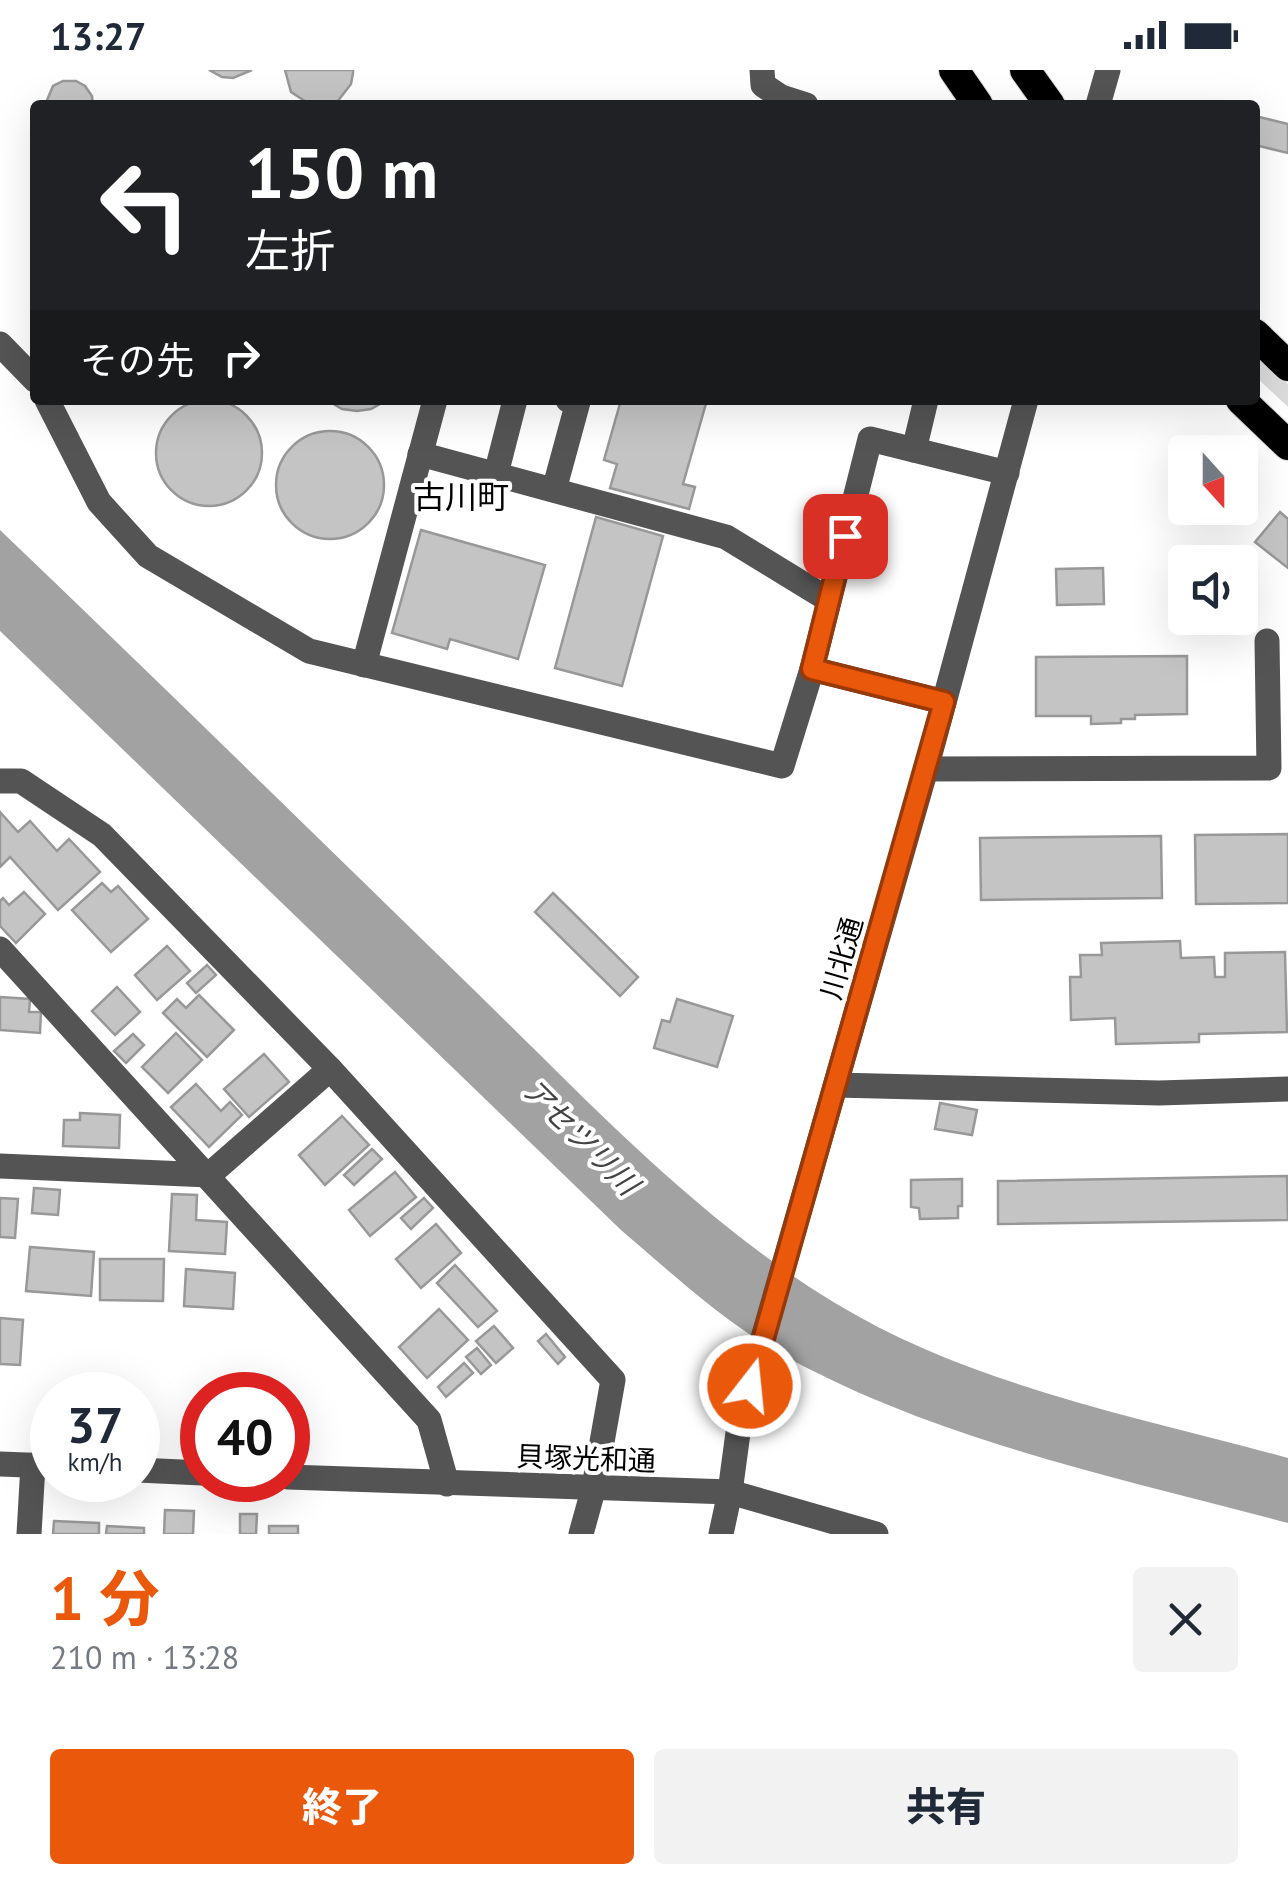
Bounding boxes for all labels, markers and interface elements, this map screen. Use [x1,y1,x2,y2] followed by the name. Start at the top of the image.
[50,11,146,60] text: 13:27
[245,127,438,217] text: 150 m
[80,140,210,270] icon: left
[245,221,335,279] text: 左折
[214,330,269,385] icon: right
[80,335,194,384] text: その先
[1168,435,1258,525] north arrow
[1168,435,1258,635] map controls
[413,475,509,517] district label: 古川町
[803,494,888,579] pin
[818,509,873,564] icon: arrive
[1168,545,1258,635] button: sound
[812,913,870,1003] street label: 川北通
[514,1069,650,1205] water label: アセツリ川
[698,1334,802,1438] position arrow
[180,1372,310,1502] speed limit sign: 40
[67,1392,123,1457] text: 37
[515,1437,657,1479] street label: 貝塚光和通
[68,1446,122,1478] text: km/h
[50,1559,159,1637] text: 1 分
[1133,1567,1238,1672] button: close
[50,1636,239,1678] text: 210 m · 13:28
[50,1749,634,1864] button: 終了
[654,1749,1238,1864] button: 共有

